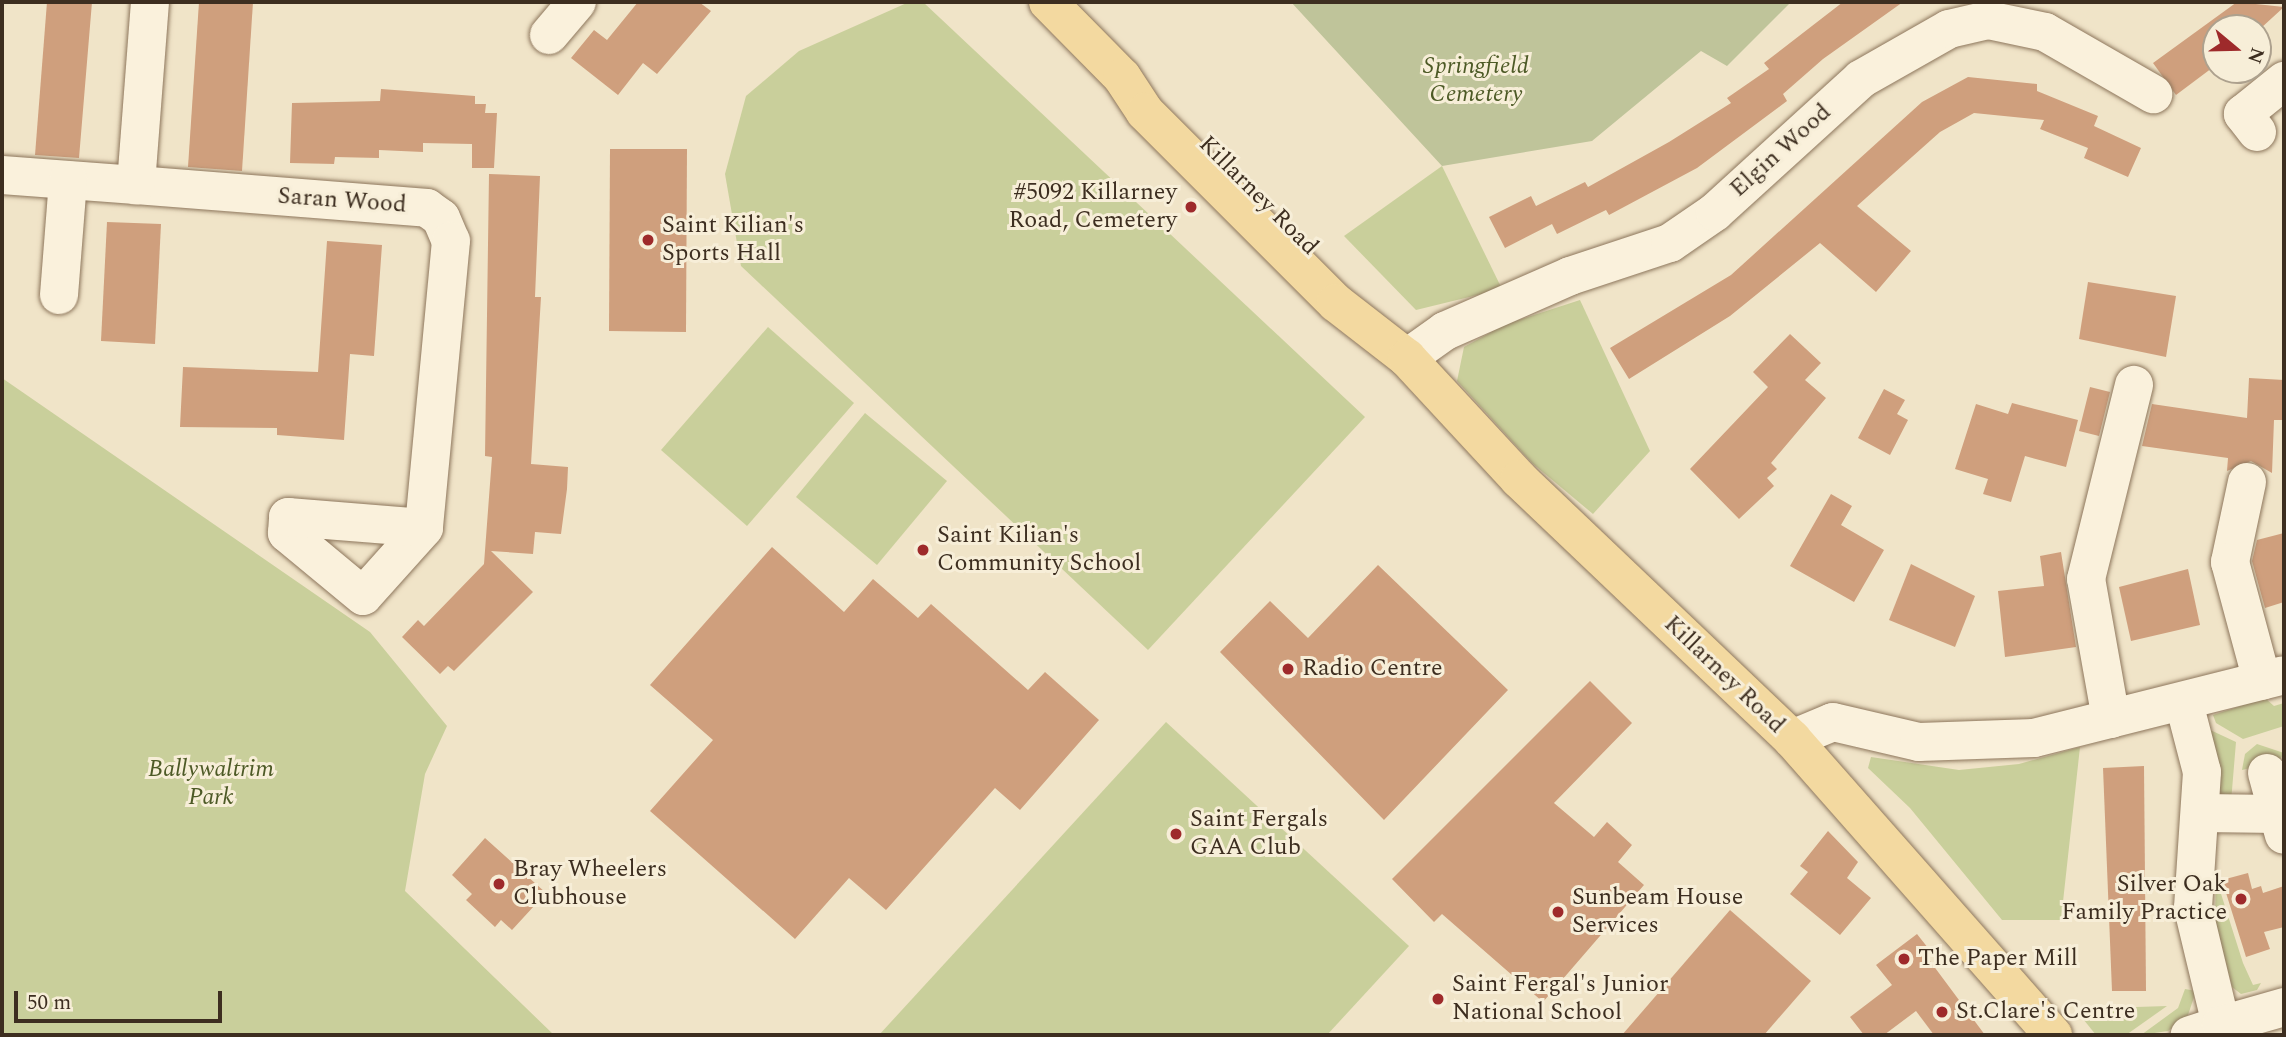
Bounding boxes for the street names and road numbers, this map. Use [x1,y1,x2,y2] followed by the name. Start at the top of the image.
[1725,98,1837,204] street label: Elgin Wood
[1192,130,1324,262] street label: Killarney Road
[277,182,407,220] street label: Saran Wood
[1657,610,1791,740] street label: Killarney Road

